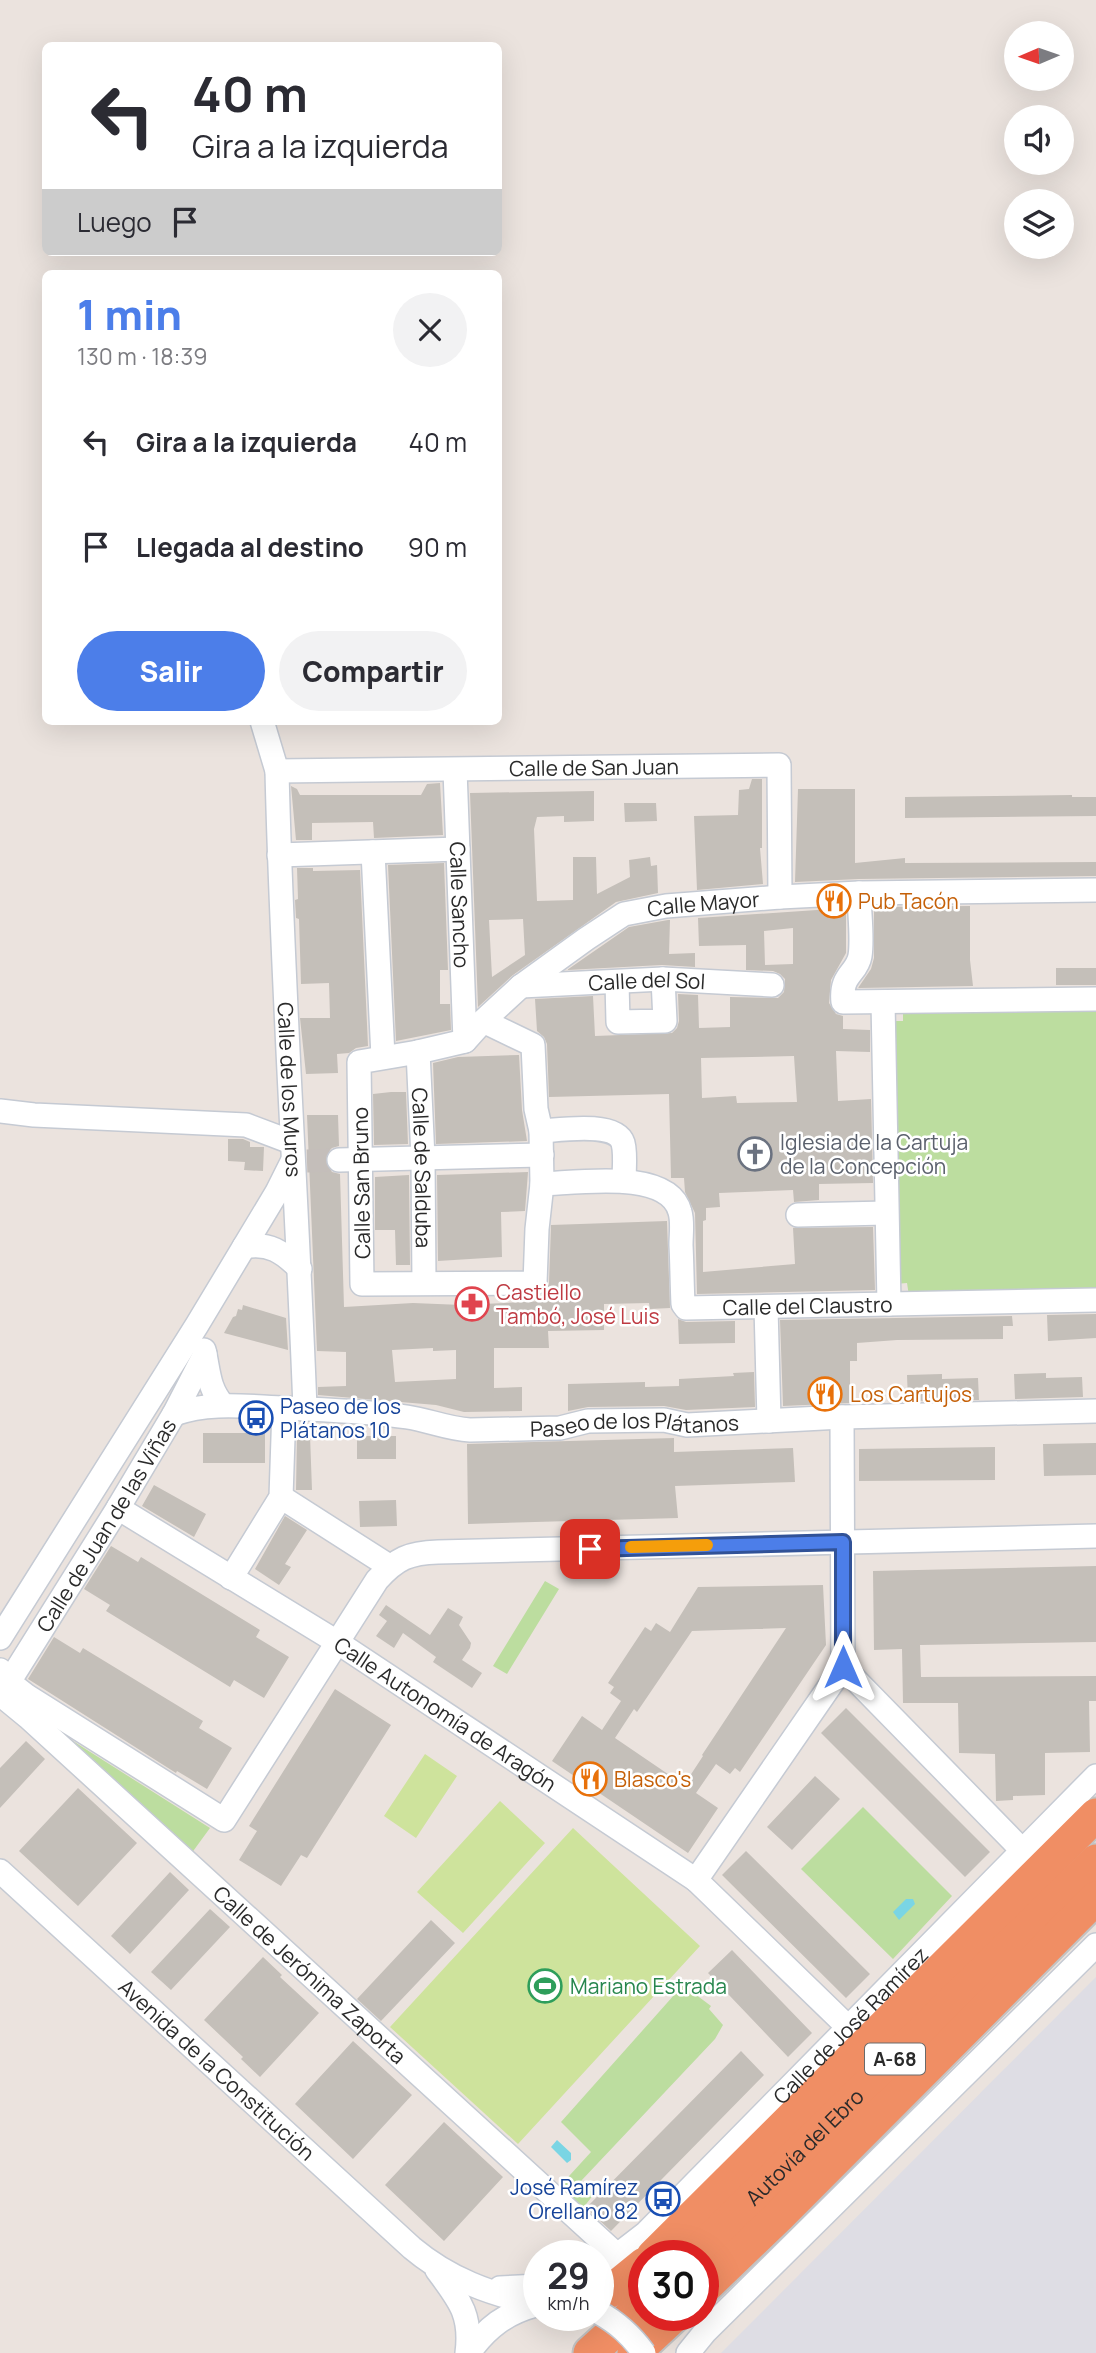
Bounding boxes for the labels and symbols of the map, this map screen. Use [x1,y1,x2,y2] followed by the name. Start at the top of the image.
[1004,21,1074,91] north arrow
[509,752,679,782] street label: Calle de San Juan
[444,841,476,969] street label: Calle Sancho
[815,882,853,920] restaurant icon: Pub Tacón
[645,885,761,923] street label: Calle Mayor
[858,887,959,915] place label: Pub Tacón
[588,965,706,997] street label: Calle del Sol
[272,1001,308,1178] street label: Calle de los Muros
[406,1087,438,1248] street label: Calle de Salduba
[346,1107,376,1259] street label: Calle San Bruno
[780,1128,968,1180] place label: Iglesia de la Cartuja de la Concepción
[736,1135,774,1173] church icon: Iglesia de la Cartuja de la Concepción
[496,1278,659,1330] place label: Castiello Tambó, José Luis
[453,1285,491,1323] pharmacy icon: Castiello Tambó, José Luis
[722,1290,893,1321] street label: Calle del Claustro
[806,1375,844,1413] restaurant icon: Los Cartujos
[850,1380,972,1408] place label: Los Cartujos
[280,1392,401,1444] place label: Paseo de los Plátanos 10
[237,1399,275,1437] bus stop icon: Paseo de los Plátanos 10
[530,1406,740,1443] street label: Paseo de los Plátanos
[30,1413,182,1637] street label: Calle de Juan de las Viñas
[560,1519,620,1579] pin
[329,1630,562,1798] street label: Calle Autonomía de Aragón
[806,1630,880,1704] position arrow
[571,1760,609,1798] restaurant icon: Blasco's
[614,1765,691,1793] place label: Blasco's
[207,1879,412,2070] street label: Calle de Jerónima Zaporta
[767,1941,934,2110] street label: Calle de José Ramírez
[526,1967,564,2005] sports icon: Mariano Estrada
[570,1972,727,2000] place label: Mariano Estrada
[113,1973,321,2166] street label: Avenida de la Constitución
[865,2044,925,2074] road number: A-68
[739,2082,870,2211] street label: Autovía del Ebro
[510,2173,638,2225] place label: José Ramírez Orellano 82
[644,2180,682,2218] bus stop icon: José Ramírez Orellano 82
[628,2240,719,2331] speed limit sign: 30

